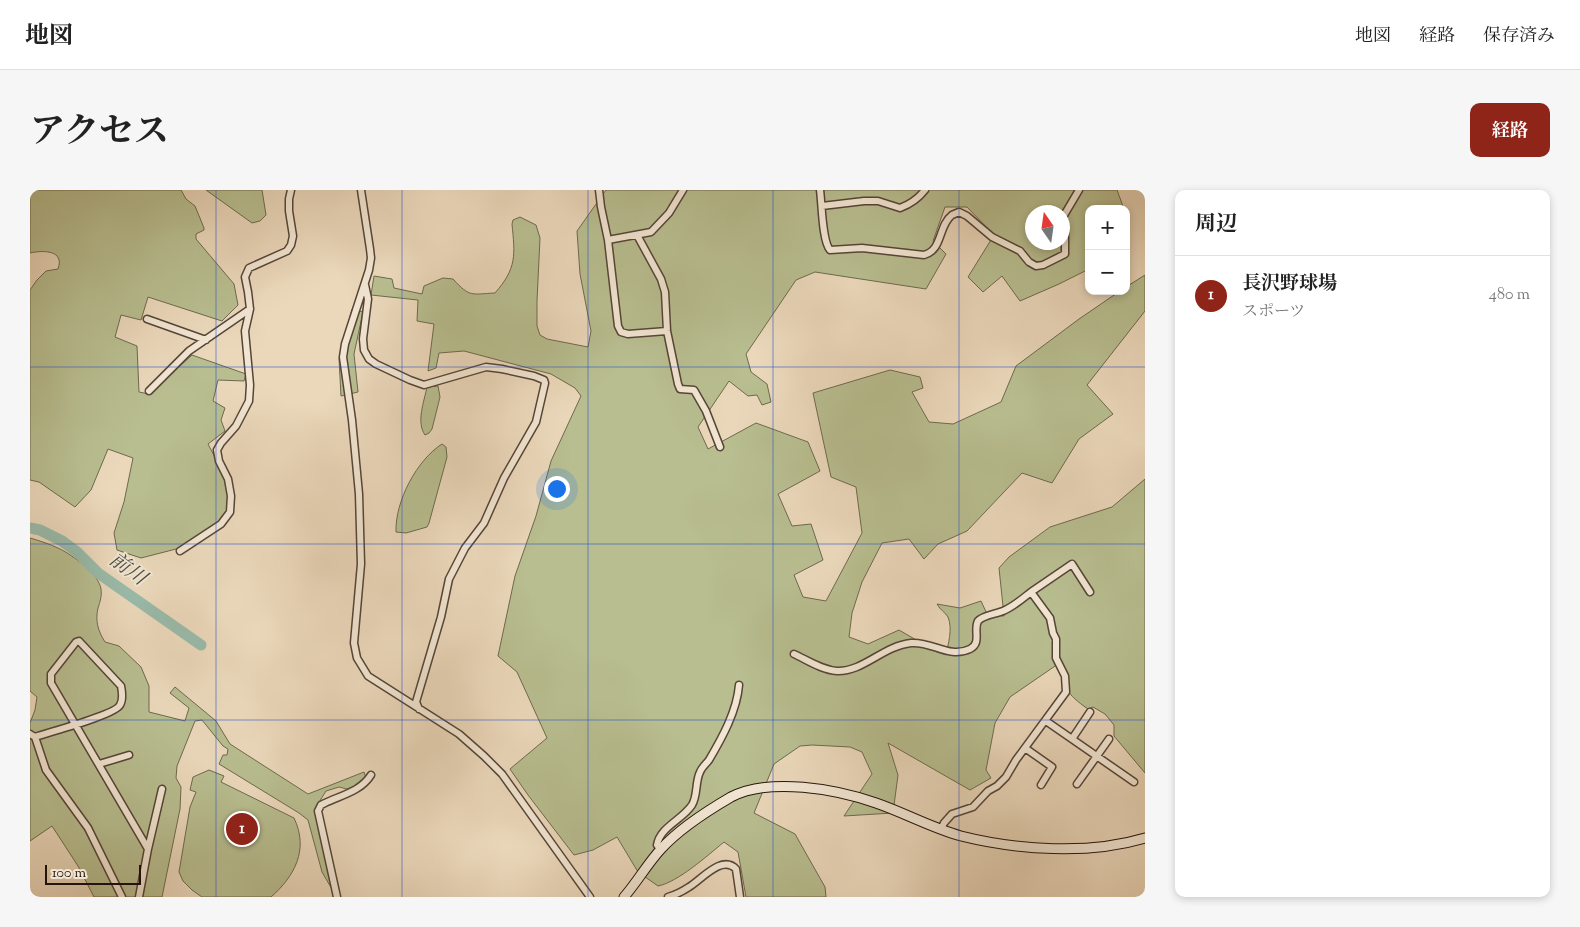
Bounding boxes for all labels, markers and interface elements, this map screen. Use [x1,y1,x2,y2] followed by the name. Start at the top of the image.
[25,20,73,54] text: 地図
[1355,24,1391,50] text: 地図
[1419,24,1455,50] text: 経路
[1483,24,1555,50] text: 保存済み
[1470,103,1550,157] button: 経路
[30,108,169,159] text: アクセス
[1025,205,1070,250] north arrow
[1085,205,1130,295] map controls
[1085,205,1130,250] button: +
[1195,210,1237,240] text: 周辺
[1085,250,1130,295] button: −
[1242,271,1337,298] text: 長沢野球場
[1208,284,1214,307] text: 1
[1489,284,1530,307] text: 480 m
[1242,301,1305,324] text: スポーツ
[544,476,570,502] your location
[102,547,153,595] water label: 前川
[226,810,258,848] pin: 1
[45,862,141,885] scale bar
[52,864,86,884] text: 100 m

